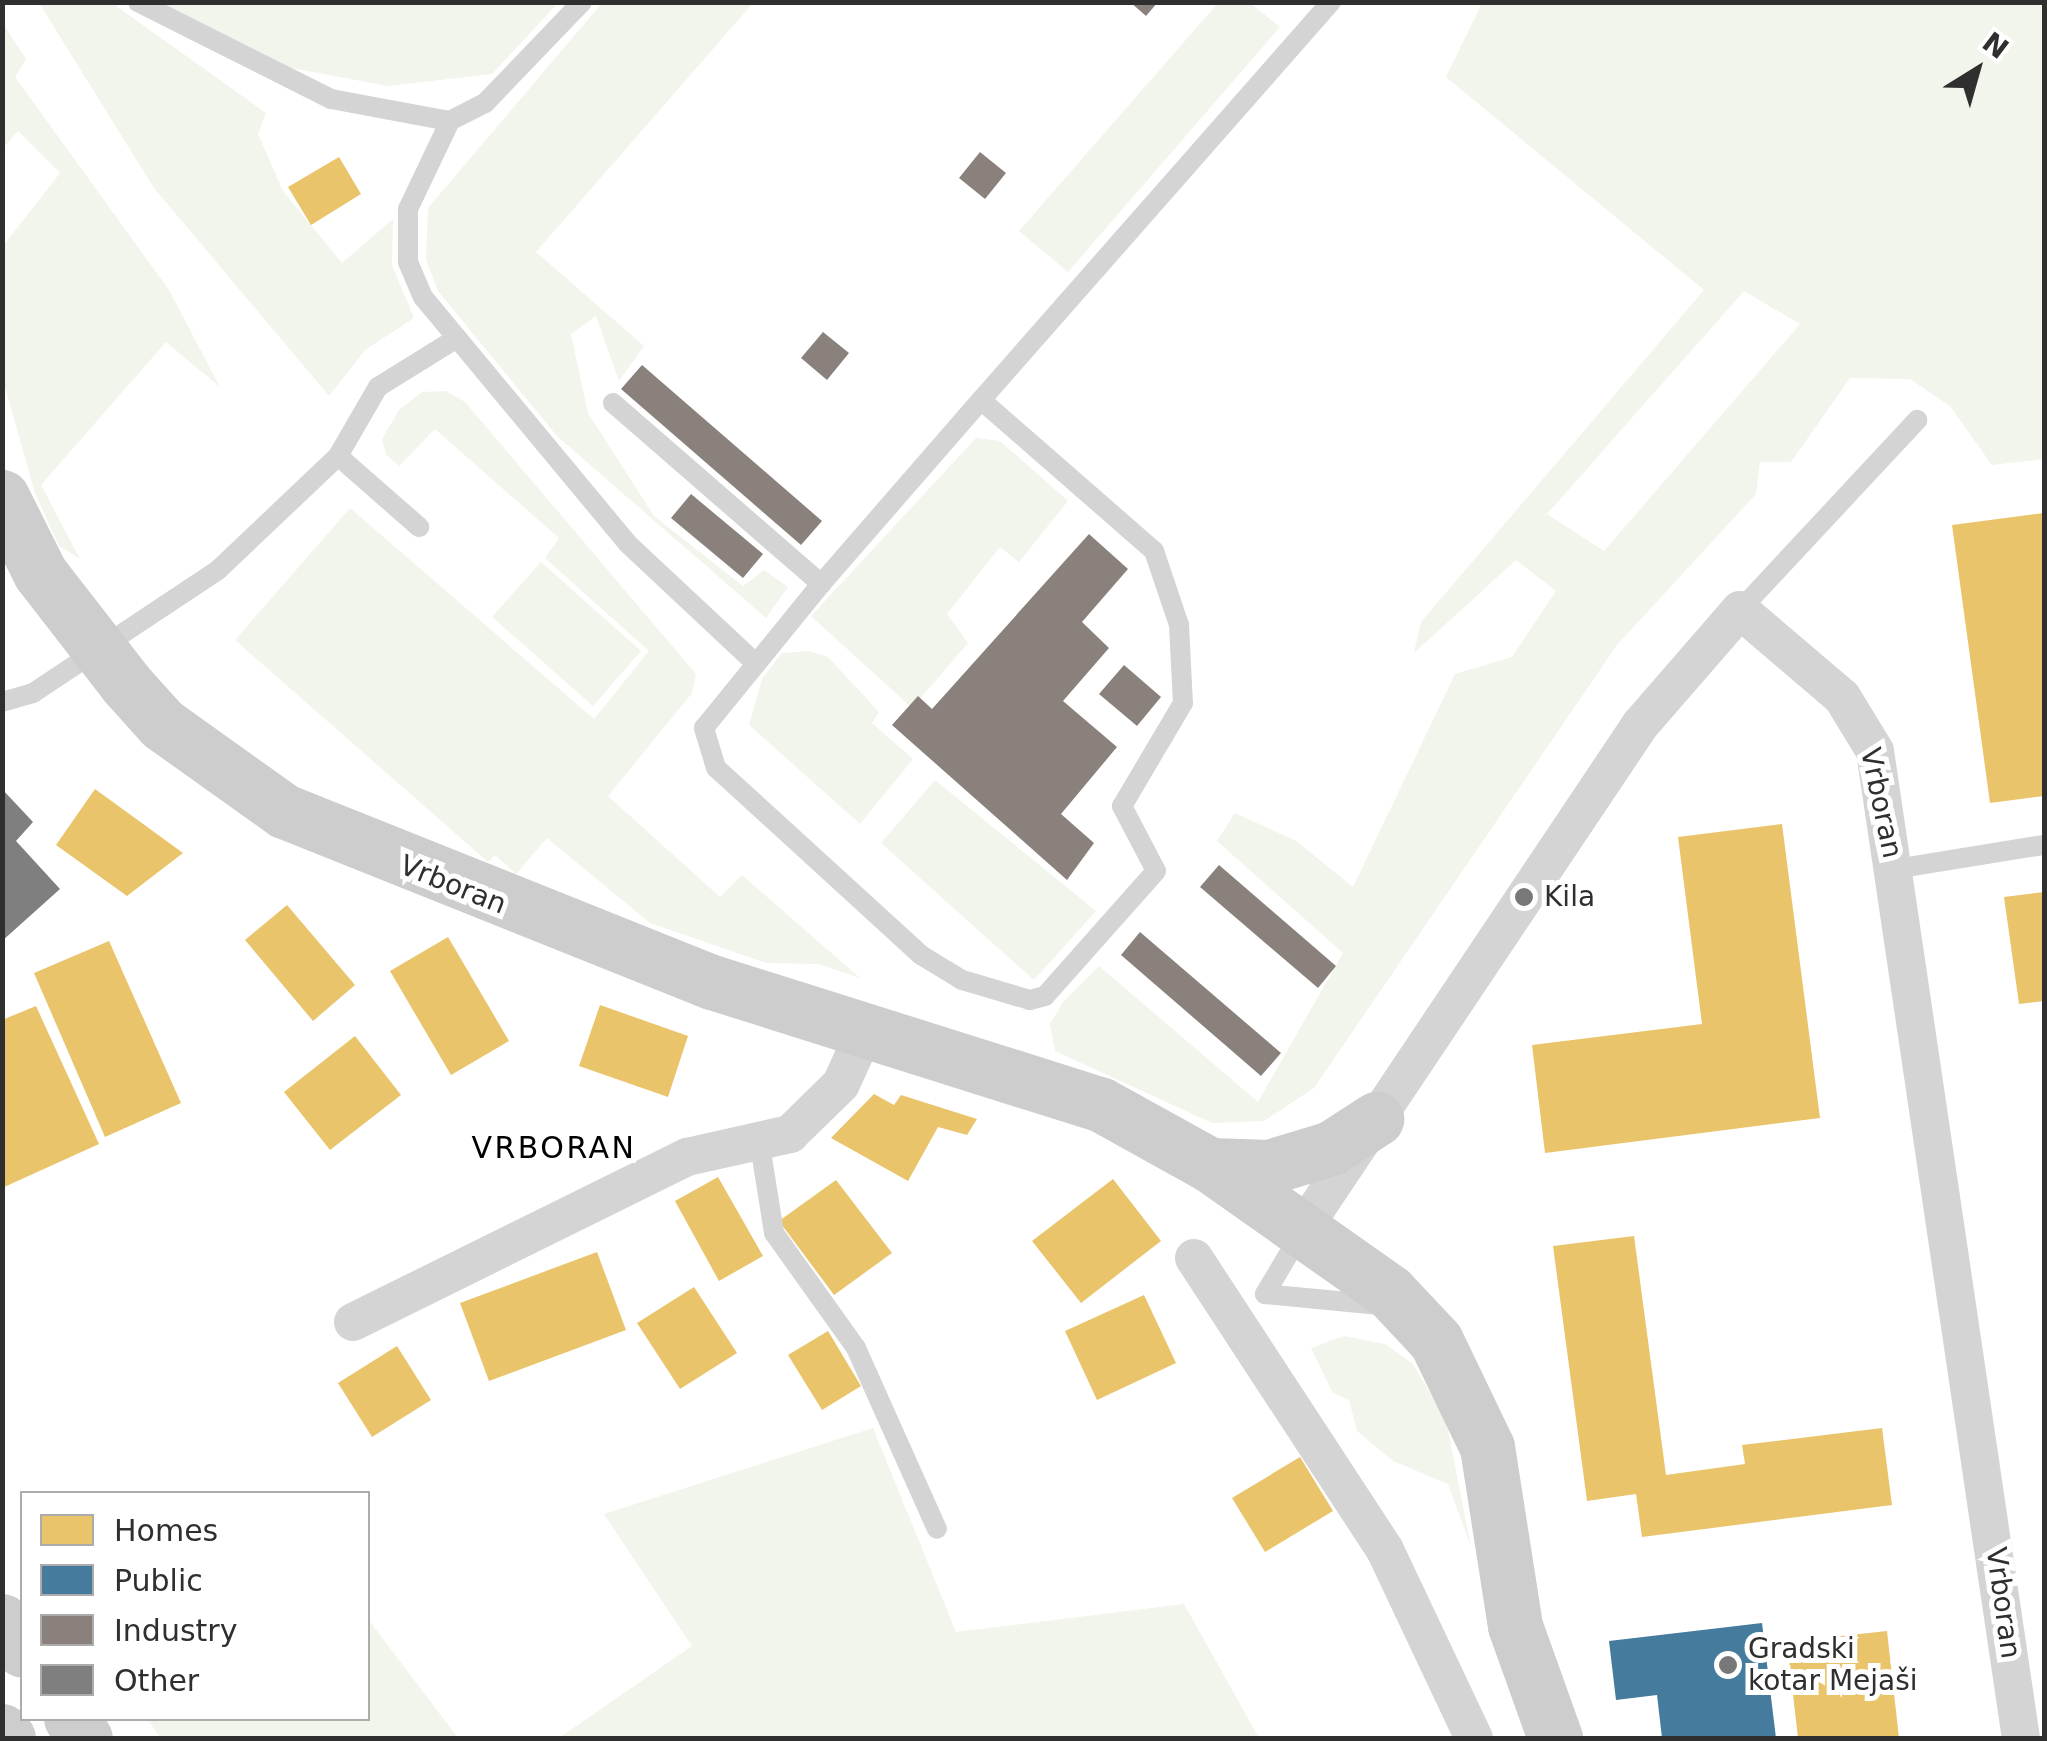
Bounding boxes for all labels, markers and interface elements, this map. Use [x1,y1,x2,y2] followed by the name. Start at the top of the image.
[1927,20,2027,120] north arrow
[1976,25,2015,66] text: N
[1853,745,1909,861] street label: Vrboran
[395,848,511,922] street label: Vrboran
[1544,880,1595,914] place label: Kila
[1513,886,1535,908] marker: Kila
[471,1130,637,1166] district label: VRBORAN
[20,1491,370,1721] legend
[114,1513,218,1548] text: Homes
[1979,1545,2027,1661] street label: Vrboran
[114,1563,203,1598] text: Public
[114,1613,237,1648] text: Industry
[1748,1632,1918,1698] place label: Gradski kotar Mejaši
[1717,1654,1739,1676] marker: Gradski kotar Mejaši
[114,1663,199,1698] text: Other

